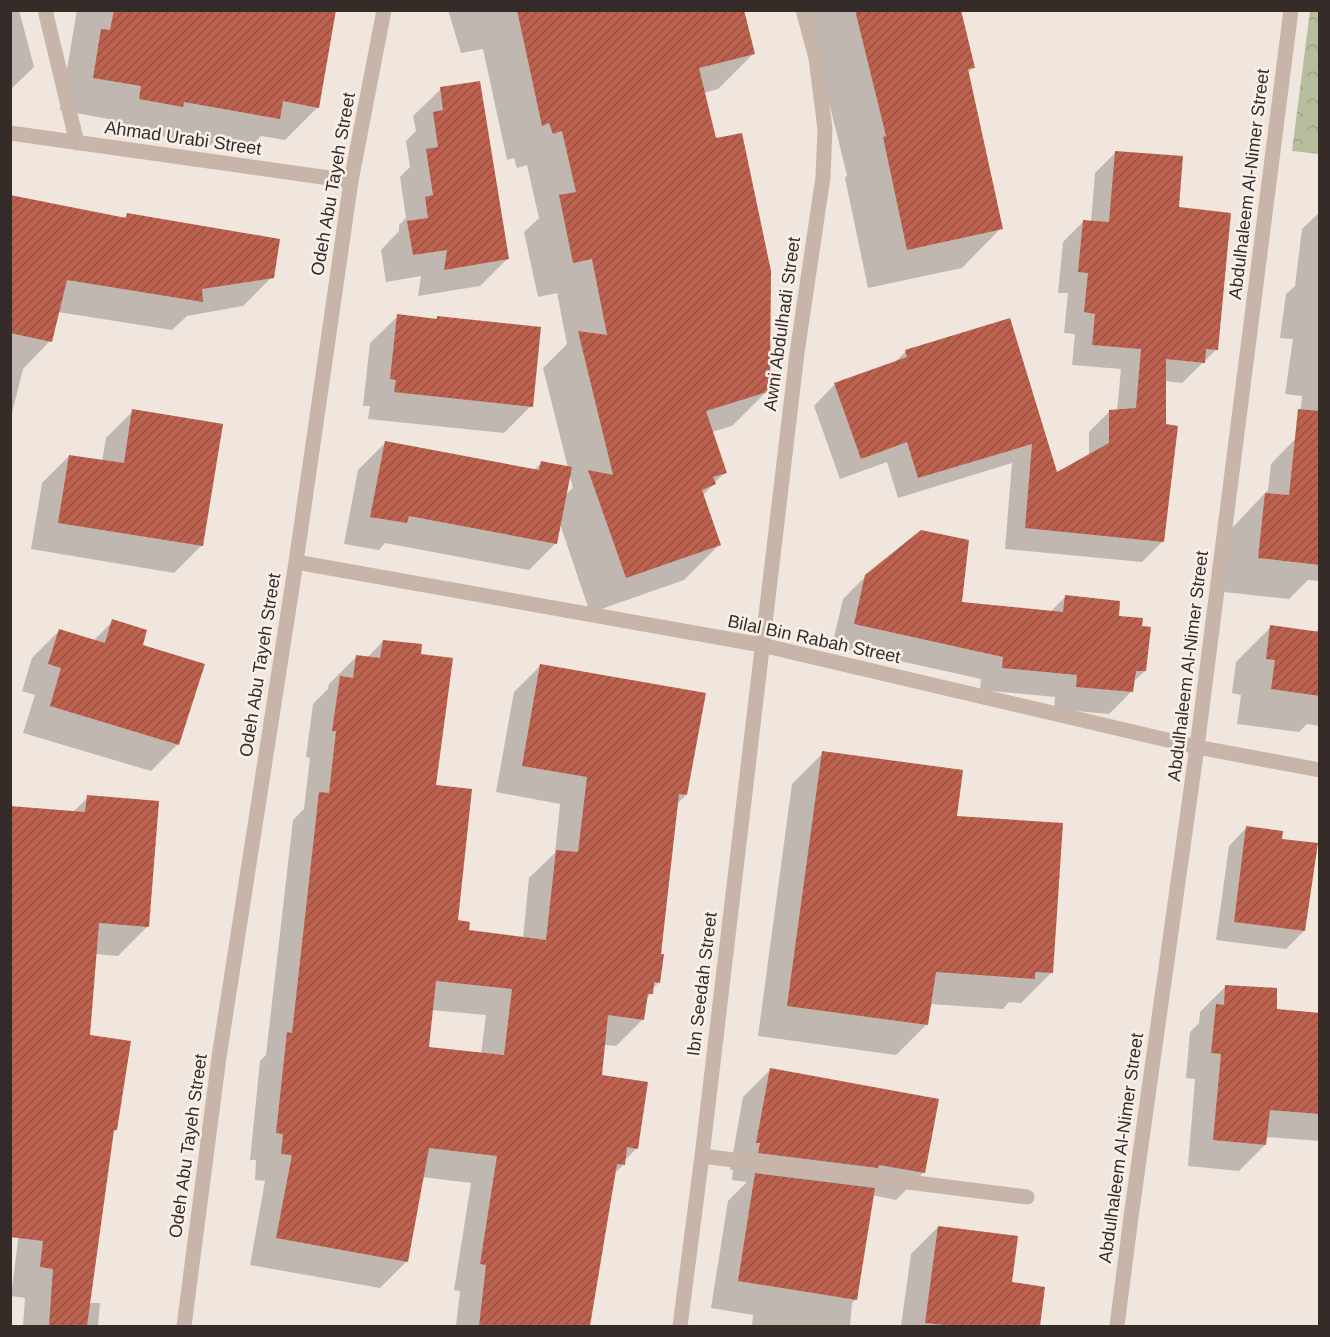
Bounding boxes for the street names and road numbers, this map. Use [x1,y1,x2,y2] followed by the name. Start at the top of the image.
[1225,68,1273,300] street label: Abdulhaleem Al-Nimer Street
[307,91,359,277] street label: Odeh Abu Tayeh Street
[103,117,263,159] street label: Ahmad Urabi Street
[760,236,804,412] street label: Awni Abdulhadi Street
[1164,550,1212,782] street label: Abdulhaleem Al-Nimer Street
[236,572,284,758] street label: Odeh Abu Tayeh Street
[726,611,902,667] street label: Bilal Bin Rabah Street
[683,911,721,1057] street label: Ibn Seedah Street
[1095,1032,1147,1264] street label: Abdulhaleem Al-Nimer Street
[165,1053,211,1239] street label: Odeh Abu Tayeh Street

